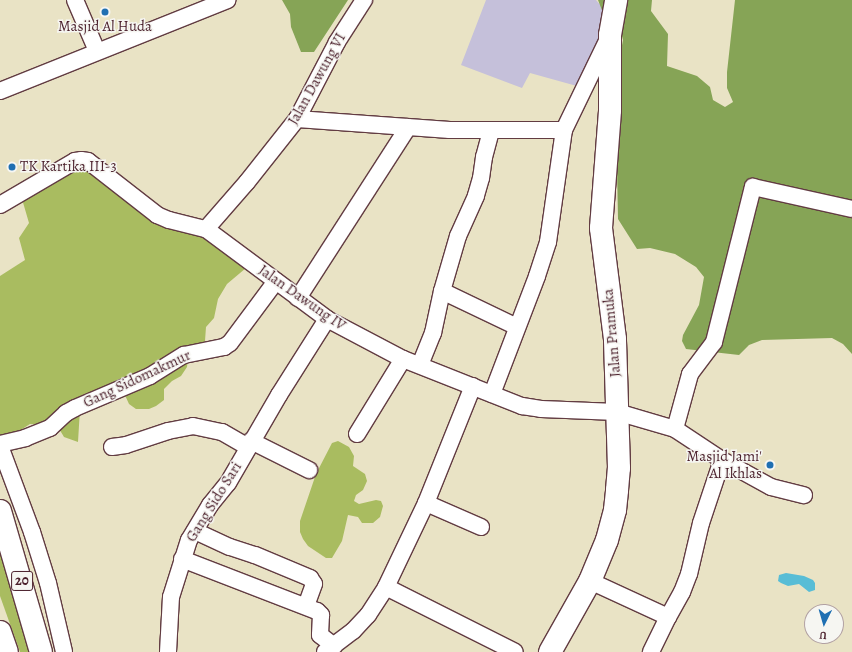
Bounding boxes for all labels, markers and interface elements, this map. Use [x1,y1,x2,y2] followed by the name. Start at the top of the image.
[100,7,110,17] marker: Masjid Al Huda
[58,18,152,36] place label: Masjid Al Huda
[284,30,350,128] street label: Jalan Dawung VI
[20,158,117,176] place label: TK Kartika III-3
[7,162,17,172] marker: TK Kartika III-3
[255,261,349,335] street label: Jalan Dawung IV
[599,288,625,378] street label: Jalan Pramuka
[80,346,194,412] street label: Gang Sidomakmur
[687,447,762,482] place label: Masjid Jami' Al Ikhlas
[182,459,246,545] street label: Gang Sido Sari
[765,460,775,470] marker: Masjid Jami' Al Ikhlas
[11,569,33,593] road number: 20
[804,604,844,644] north arrow
[819,628,827,643] text: U

